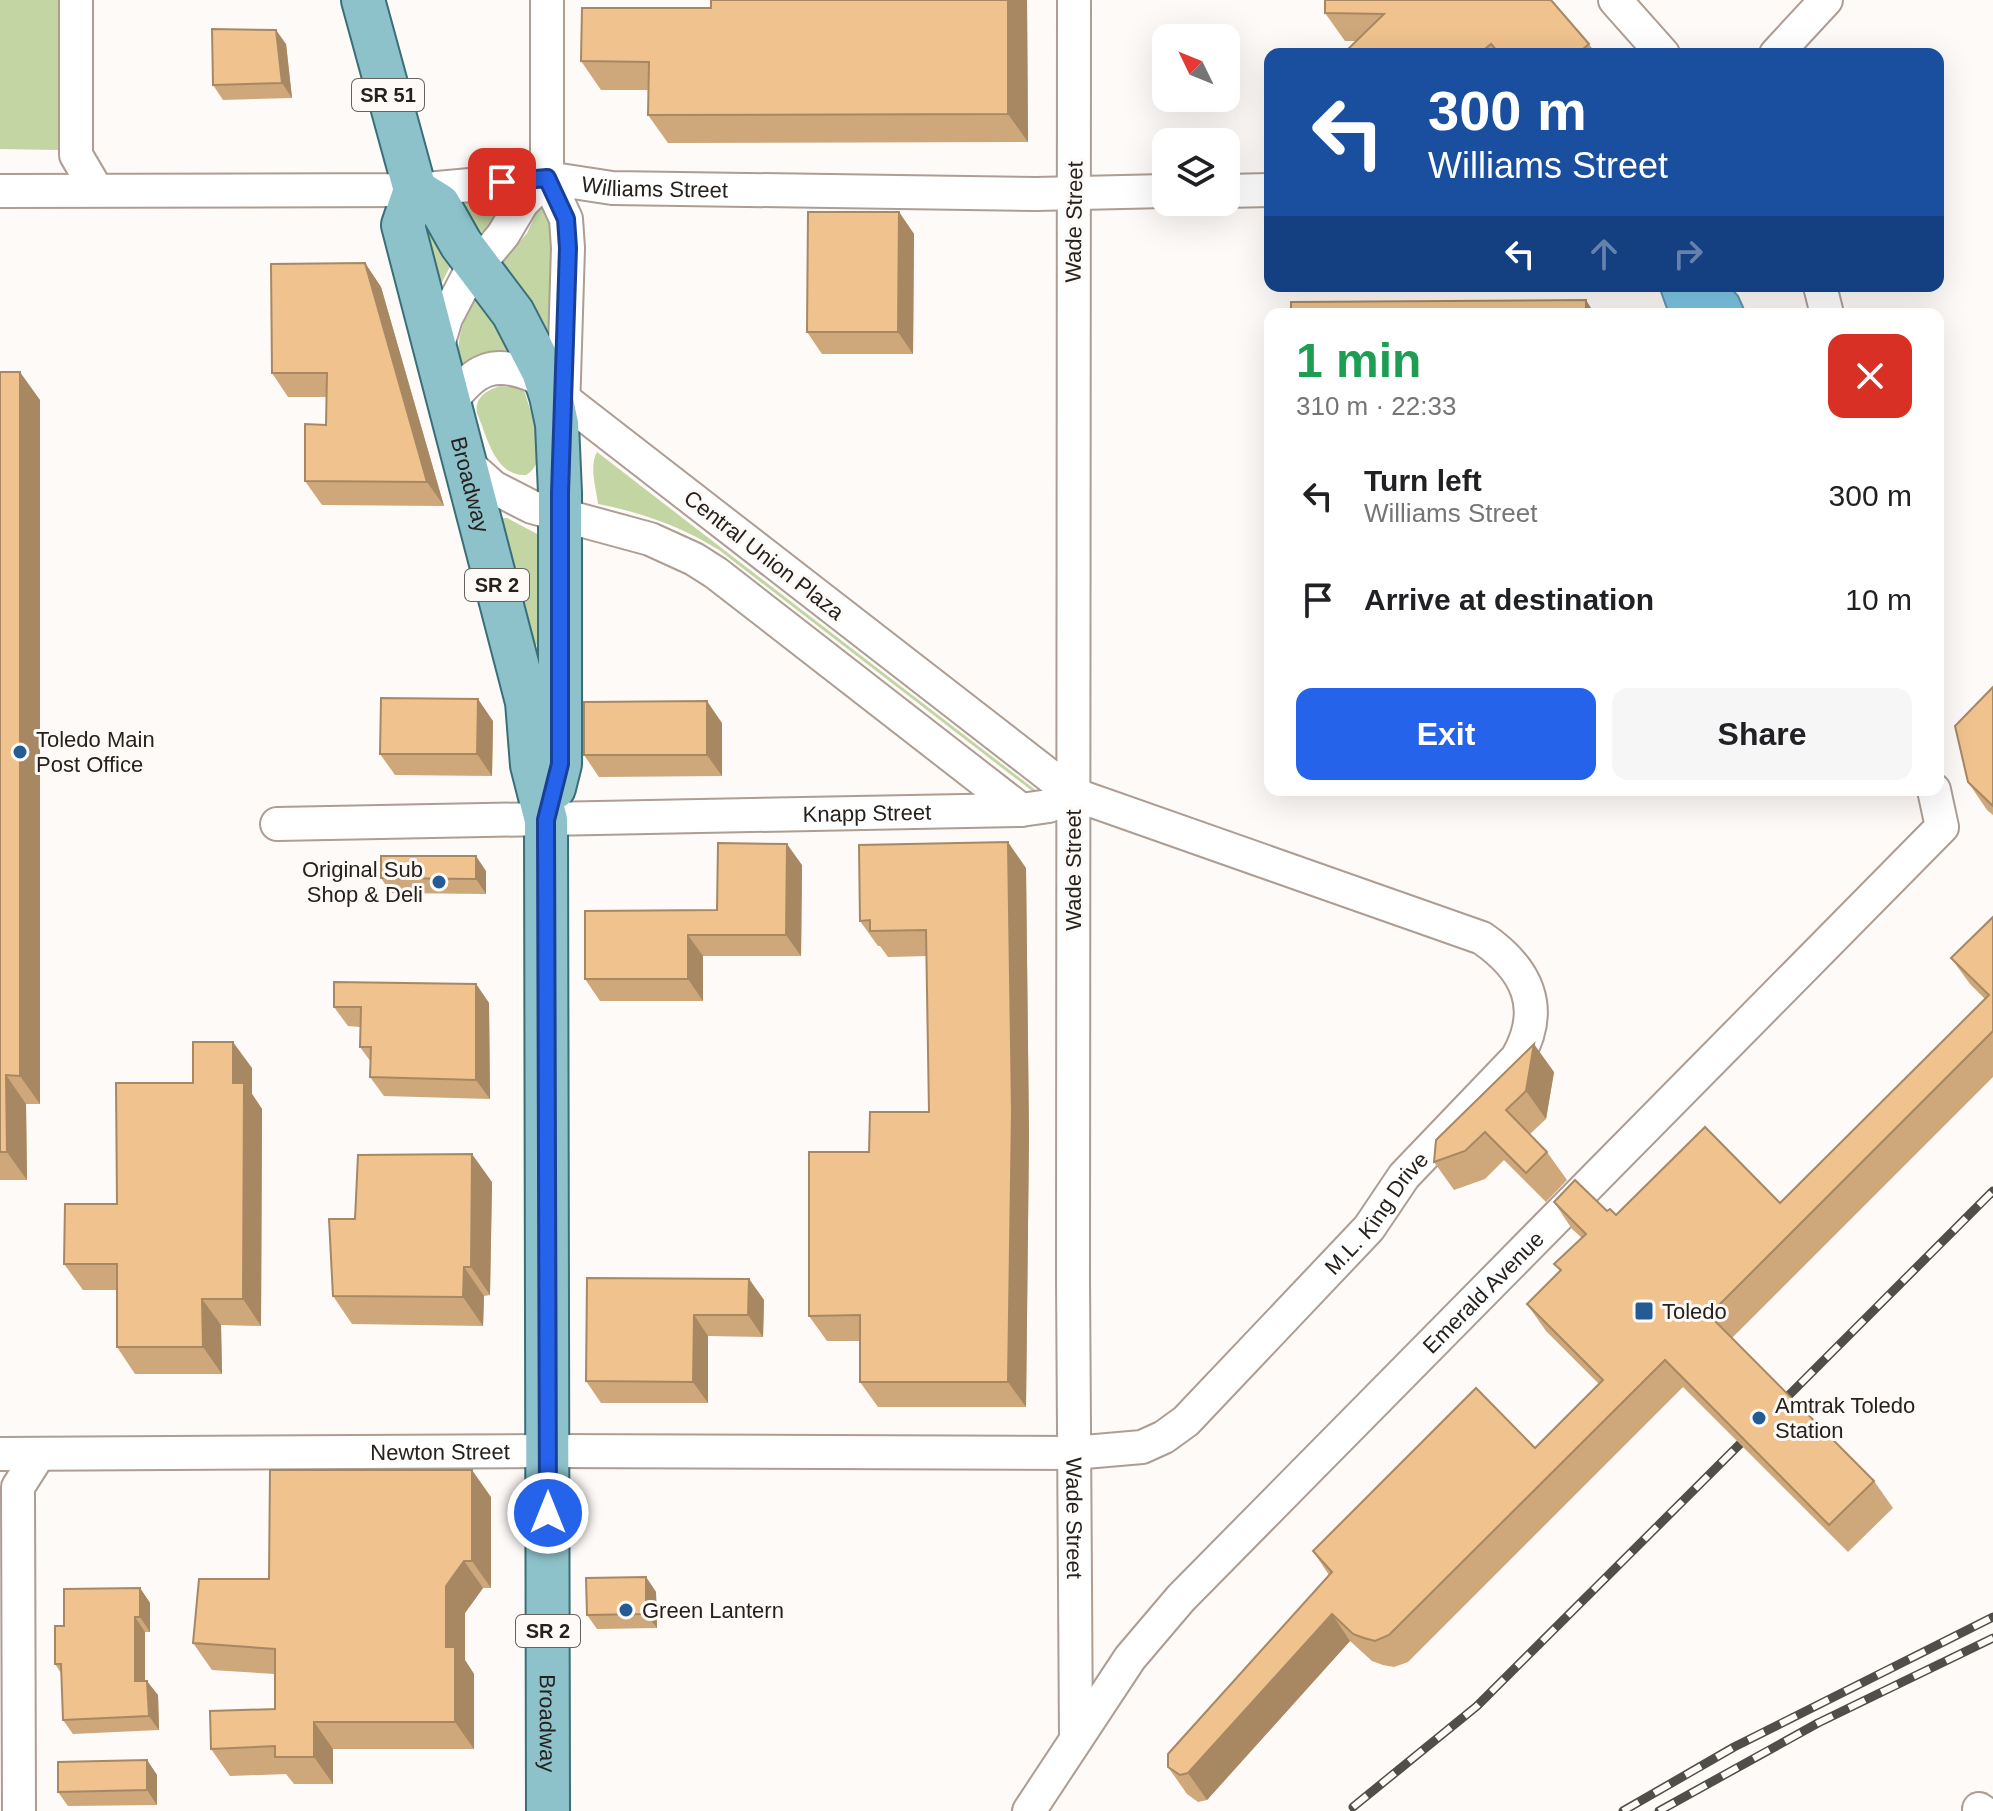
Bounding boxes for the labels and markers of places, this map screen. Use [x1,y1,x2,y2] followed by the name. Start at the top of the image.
[468,148,536,216] pin
[36,727,155,777] place label: Toledo Main Post Office
[11,743,29,761] marker: Toledo Main Post Office
[302,857,423,907] place label: Original Sub Shop & Deli
[430,873,448,891] marker: Original Sub Shop & Deli
[1662,1299,1727,1324] place label: Toledo
[1633,1300,1655,1322] marker: Toledo
[1775,1393,1915,1443] place label: Amtrak Toledo Station
[1750,1409,1768,1427] marker: Amtrak Toledo Station
[642,1598,784,1623] place label: Green Lantern
[617,1601,635,1619] marker: Green Lantern

